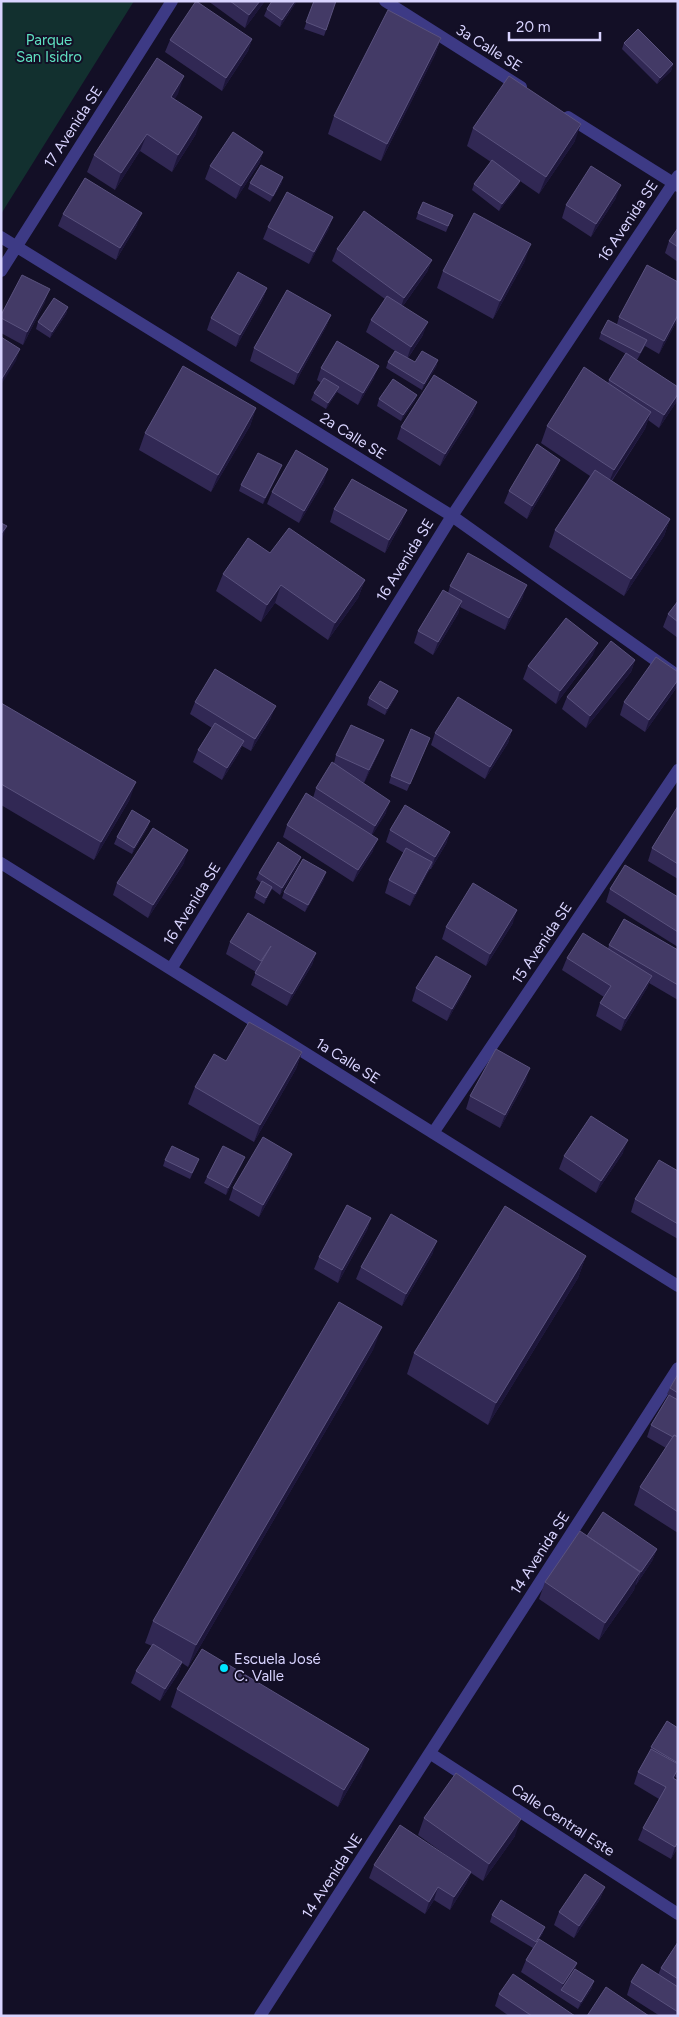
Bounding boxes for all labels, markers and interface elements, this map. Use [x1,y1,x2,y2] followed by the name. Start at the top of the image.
[509,10,600,42] scale bar
[516,18,550,36] text: 20 m
[453,21,525,75] street label: 3a Calle SE
[16,31,82,66] park label: Parque San Isidro
[40,83,106,171] street label: 17 Avenida SE
[594,177,662,265] street label: 16 Avenida SE
[317,409,389,463] street label: 2a Calle SE
[372,515,438,605] street label: 16 Avenida SE
[159,859,225,949] street label: 16 Avenida SE
[508,899,576,987] street label: 15 Avenida SE
[312,1034,384,1088] street label: 1a Calle SE
[507,1508,573,1598] street label: 14 Avenida SE
[234,1650,321,1685] place label: Escuela José C. Valle
[218,1662,230,1674] marker: Escuela José C. Valle
[508,1780,618,1860] street label: Calle Central Este
[298,1830,366,1922] street label: 14 Avenida NE

